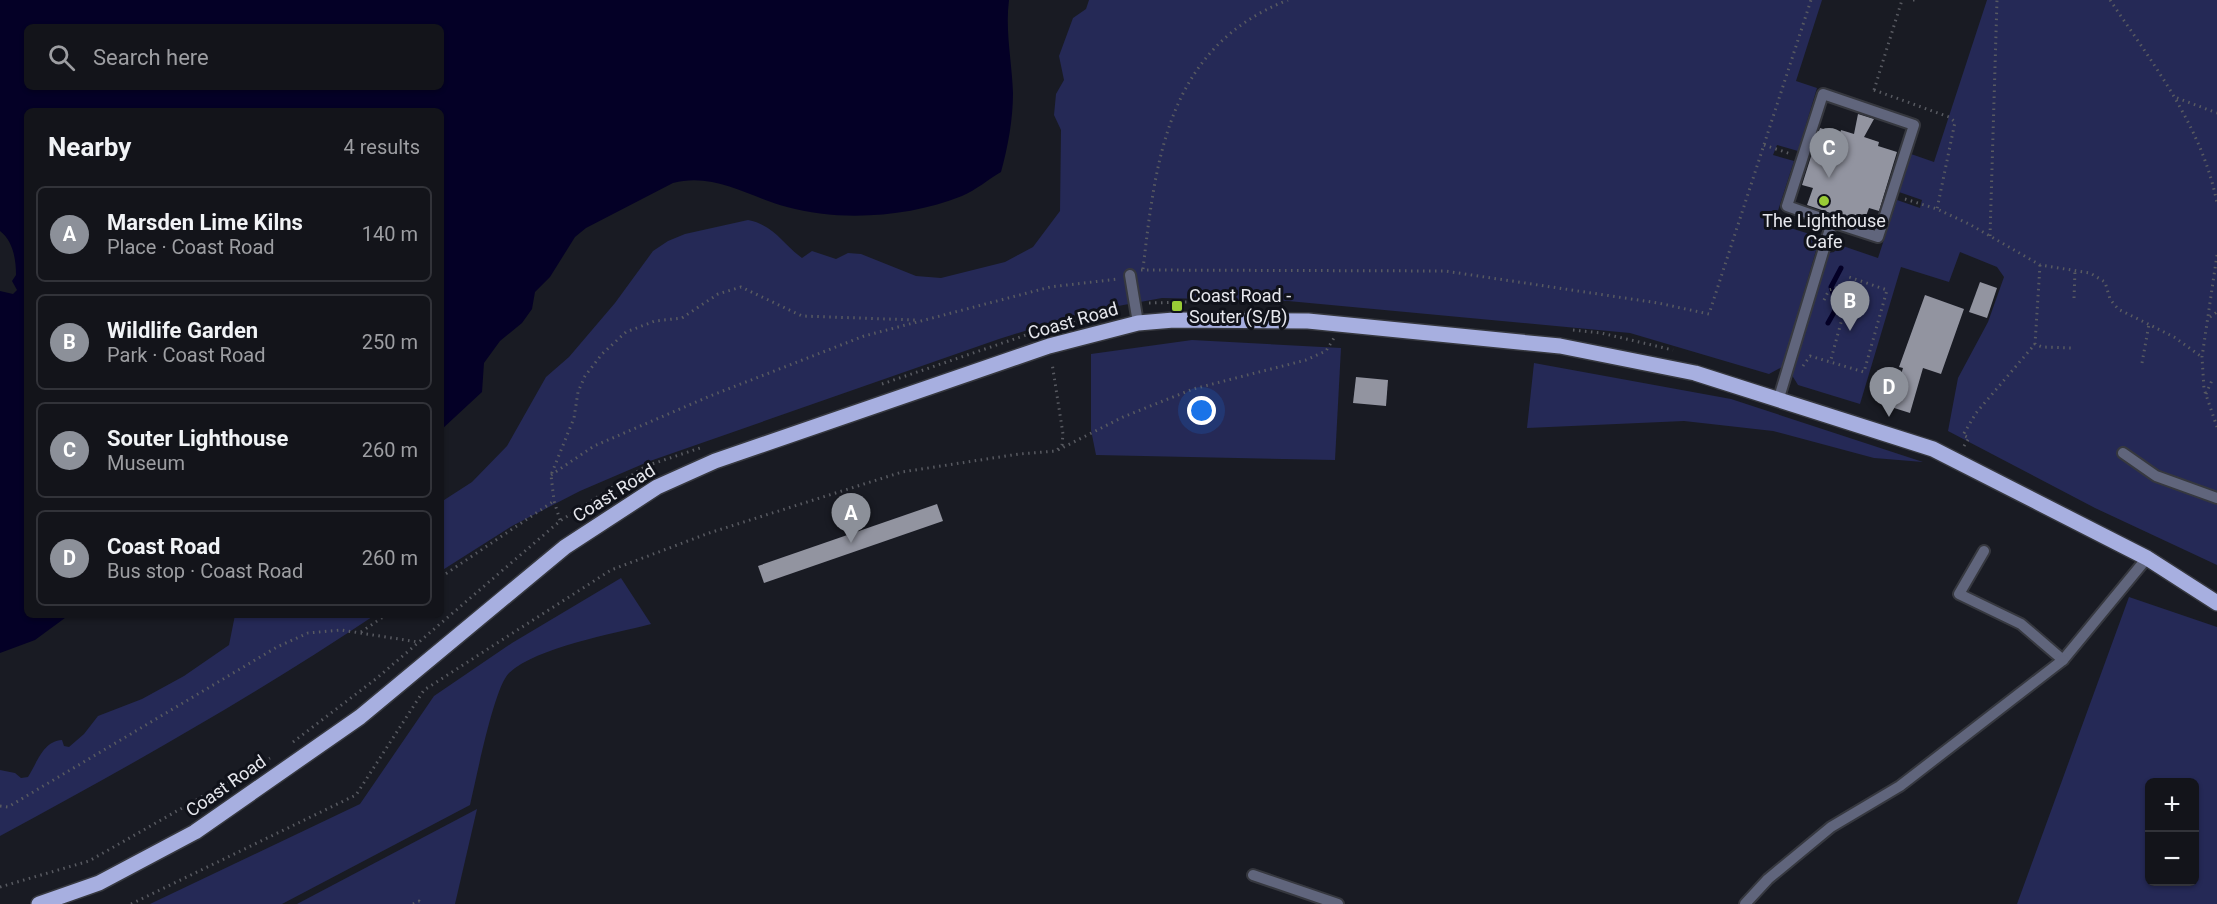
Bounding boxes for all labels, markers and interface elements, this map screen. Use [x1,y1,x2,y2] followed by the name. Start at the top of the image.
[24,24,444,90] search box
[45,41,78,74] icon: search
[93,45,209,70] text: Search here
[1810,128,1848,178] pin: C
[48,132,131,162] text: Nearby
[344,135,420,159] text: 4 results
[1817,194,1831,208] marker: The Lighthouse Cafe
[107,210,303,235] text: Marsden Lime Kilns
[1762,210,1886,252] place label: The Lighthouse Cafe
[63,222,76,246] text: A
[362,222,418,246] text: 140 m
[107,235,275,259] text: Place · Coast Road
[1830,282,1870,331] pin: B
[1189,285,1291,328] place label: Coast Road - Souter (S/B)
[1025,298,1120,343] street label: Coast Road
[1170,299,1184,313] marker: Coast Road - Souter (S/B)
[107,318,258,343] text: Wildlife Garden
[63,330,76,354] text: B
[362,330,418,354] text: 250 m
[107,343,265,367] text: Park · Coast Road
[1870,368,1908,417] pin: D
[1187,396,1216,425] your location
[107,426,288,451] text: Souter Lighthouse
[63,438,76,462] text: C
[362,438,418,462] text: 260 m
[107,451,185,475] text: Museum
[569,459,659,526] street label: Coast Road
[832,494,870,543] pin: A
[107,534,220,559] text: Coast Road
[63,546,76,570] text: D
[362,546,418,570] text: 260 m
[107,559,303,583] text: Bus stop · Coast Road
[182,750,270,821] street label: Coast Road
[2145,778,2199,886] map controls
[2145,778,2199,832] button: +
[2145,832,2199,886] button: −

